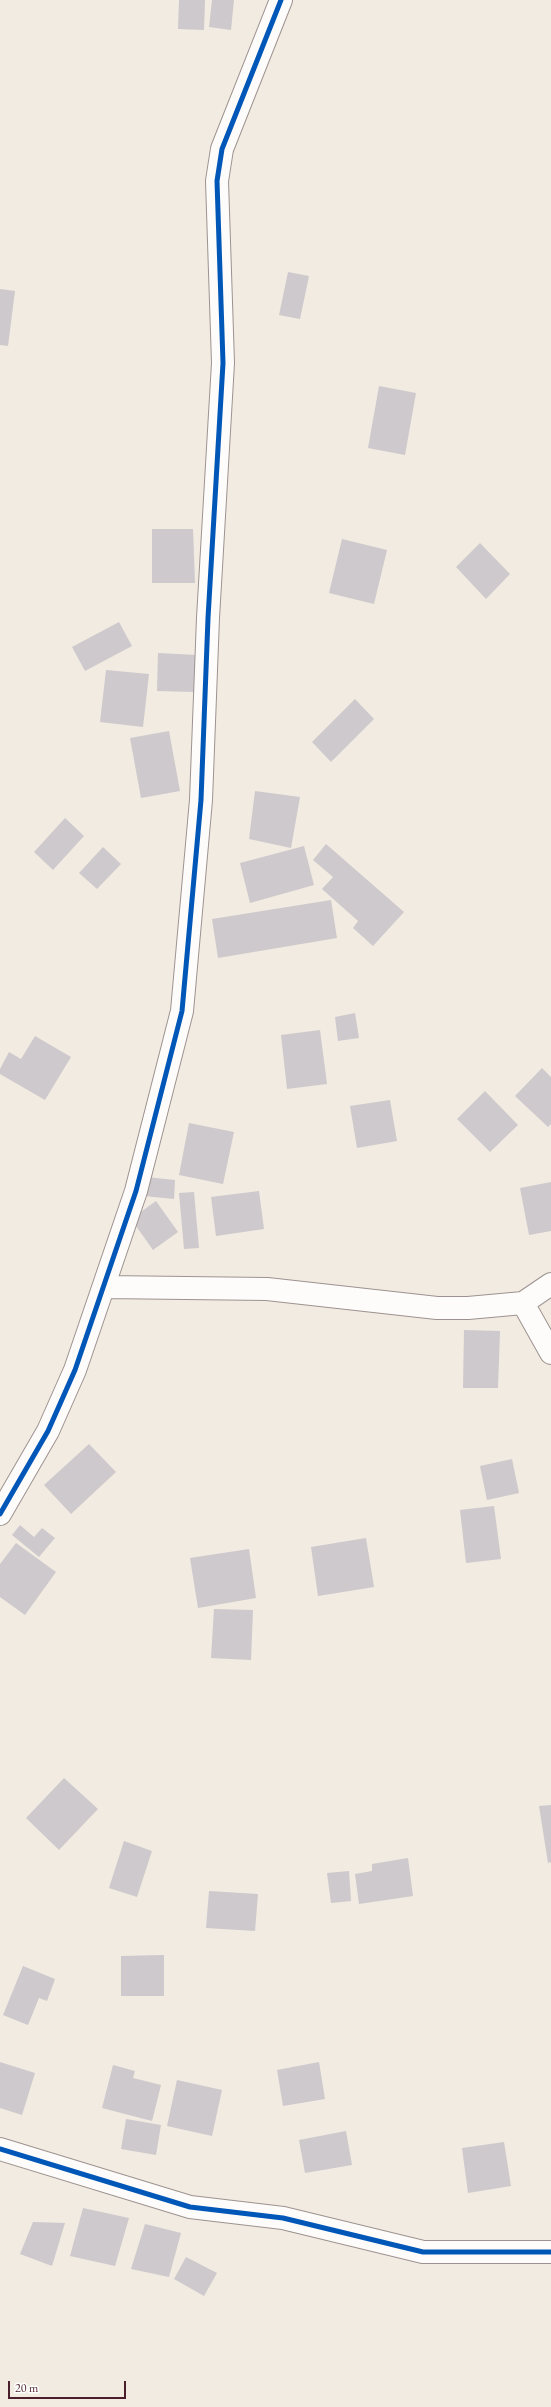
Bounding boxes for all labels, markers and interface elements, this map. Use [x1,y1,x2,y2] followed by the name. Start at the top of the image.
[10,2373,128,2399] scale bar
[15,2380,38,2396] text: 20 m

